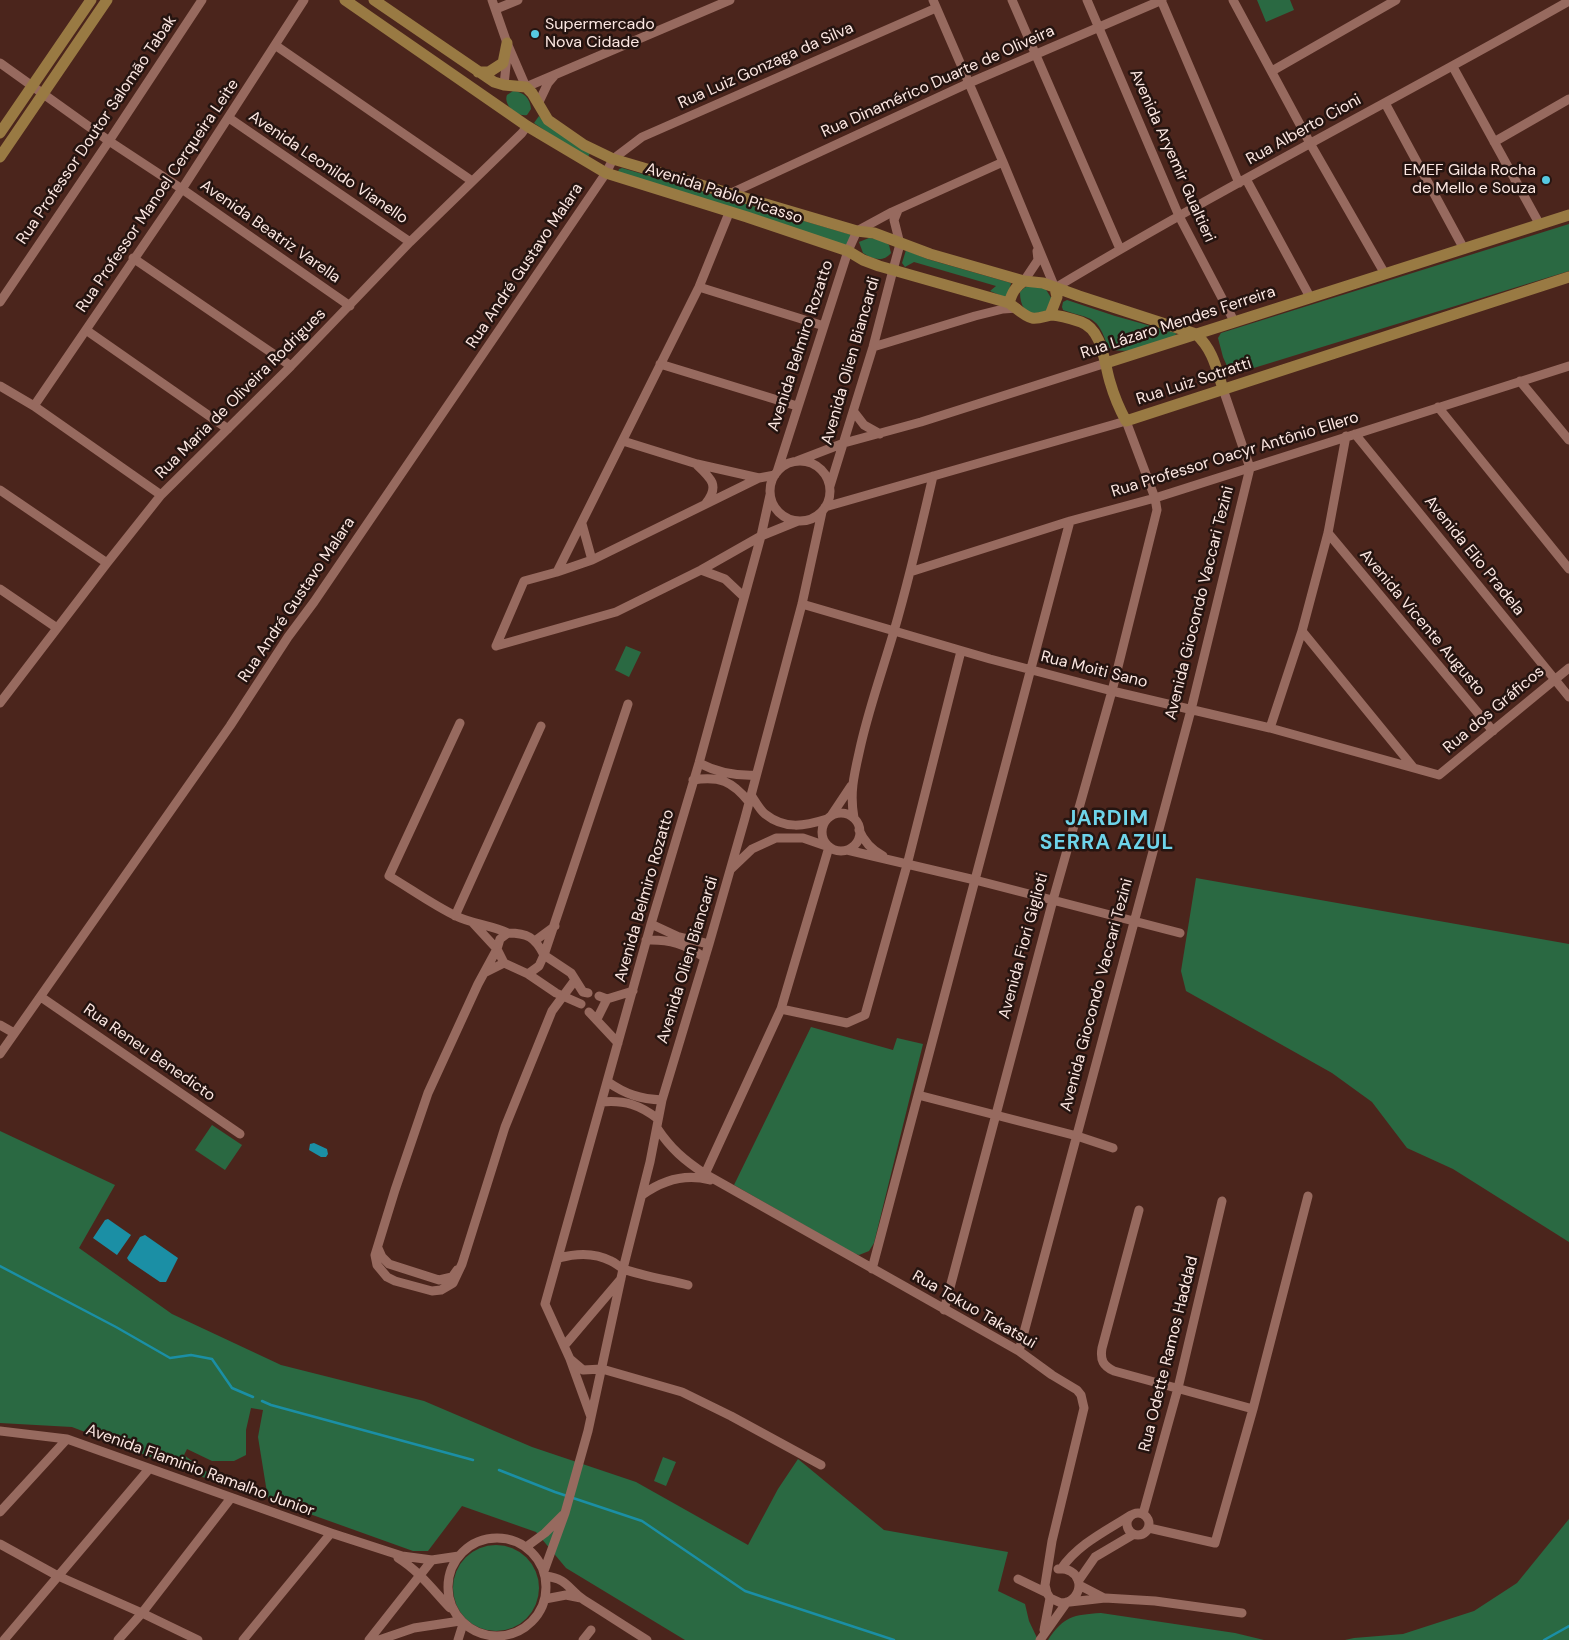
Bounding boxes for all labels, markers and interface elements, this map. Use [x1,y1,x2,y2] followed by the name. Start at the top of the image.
[13,12,181,248] street label: Rua Professor Doutor Salomão Tabak
[545,15,655,53] place label: Supermercado Nova Cidade
[675,19,857,113] street label: Rua Luiz Gonzaga da Silva
[818,22,1058,142] street label: Rua Dinamérico Duarte de Oliveira
[529,28,541,40] marker: Supermercado Nova Cidade
[1125,66,1219,246] street label: Avenida Aryemir Gualtieri
[73,76,243,316] street label: Rua Professor Manoel Cerqueira Leite
[1243,90,1365,170] street label: Rua Alberto Cioni
[245,107,411,229] street label: Avenida Leonildo Vianello
[643,159,805,229] street label: Avenida Pablo Picasso
[1404,161,1536,199] place label: EMEF Gilda Rocha de Mello e Souza
[1540,174,1552,186] marker: EMEF Gilda Rocha de Mello e Souza
[196,176,344,288] street label: Avenida Beatriz Varella
[463,180,587,352] street label: Rua André Gustavo Malara
[764,258,838,434] street label: Avenida Belmiro Rozatto
[818,275,884,447] street label: Avenida Olien Biancardi
[1078,282,1278,364] street label: Rua Lázaro Mendes Ferreira
[152,305,330,483] street label: Rua Maria de Oliveira Rodrigues
[1134,354,1254,410] street label: Rua Luiz Sotratti
[1109,408,1361,502] street label: Rua Professor Oacyr Antônio Ellero
[1162,484,1238,722] street label: Avenida Giocondo Vaccari Tezini
[1420,492,1528,620] street label: Avenida Elio Pradela
[235,514,359,686] street label: Rua André Gustavo Malara
[1355,546,1489,700] street label: Avenida Vicente Augusto
[1039,647,1149,693] street label: Rua Moiti Sano
[1440,662,1548,758] street label: Rua dos Gráficos
[1039,806,1175,856] district label: JARDIM SERRA AZUL
[611,807,679,985] street label: Avenida Belmiro Rozatto
[995,871,1053,1021] street label: Avenida Fiori Giglioti
[653,874,723,1046] street label: Avenida Olien Biancardi
[1057,876,1137,1114] street label: Avenida Giocondo Vaccari Tezini
[79,1000,219,1106] street label: Rua Reneu Benedicto
[1135,1254,1203,1454] street label: Rua Odette Ramos Haddad
[909,1267,1039,1353] street label: Rua Tokuo Takatsui
[83,1421,317,1521] street label: Avenida Flaminio Ramalho Junior

